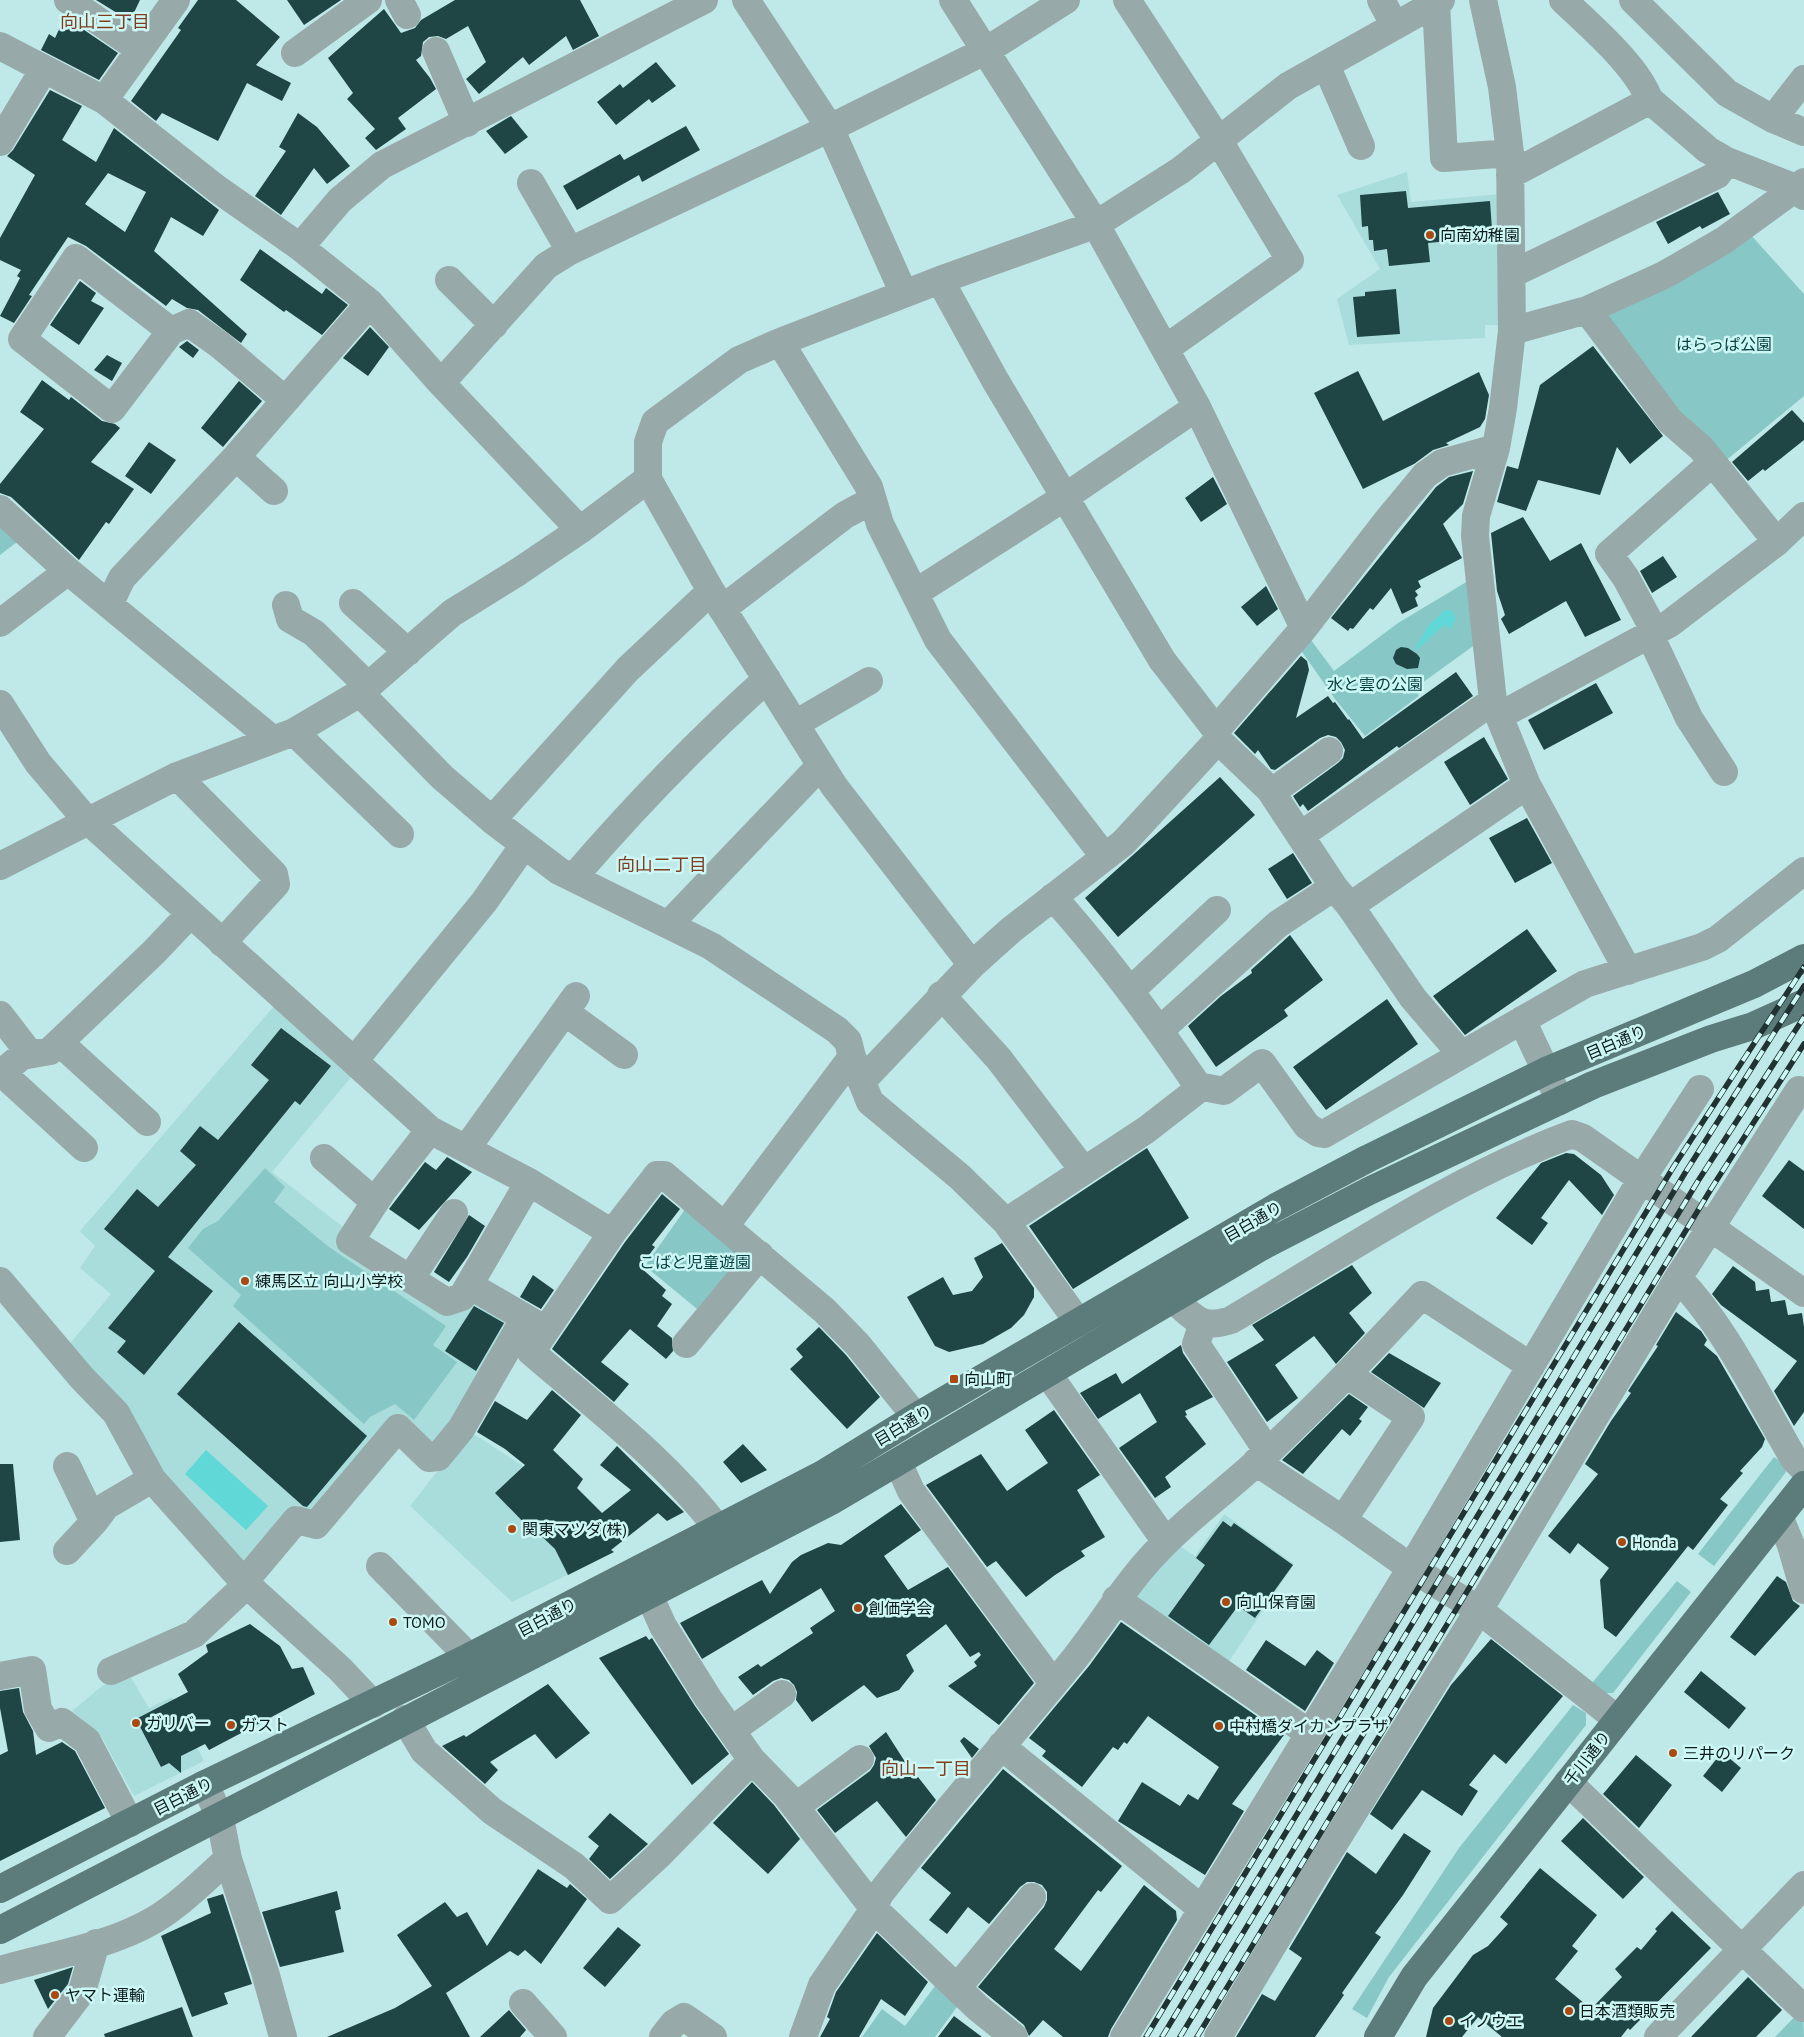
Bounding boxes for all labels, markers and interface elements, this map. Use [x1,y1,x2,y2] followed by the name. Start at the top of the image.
[60,10,150,33] district label: 向山三丁目
[1440,225,1520,245] place label: 向南幼稚園
[1424,229,1436,241] marker: 向南幼稚園
[1676,334,1772,354] park label: はらっぱ公園
[1327,674,1423,694] park label: 水と雲の公園
[617,853,707,876] district label: 向山二丁目
[1583,1020,1649,1064] street label: 目白通り
[1220,1196,1286,1246] street label: 目白通り
[639,1252,751,1272] park label: こばと児童遊園
[255,1271,403,1291] place label: 練馬区立 向山小学校
[239,1275,251,1287] marker: 練馬区立 向山小学校
[964,1369,1012,1389] place label: 向山町
[948,1373,960,1385] marker: 向山町
[870,1400,936,1450] street label: 目白通り
[522,1519,627,1539] place label: 関東マツダ(株)
[506,1523,518,1535] marker: 関東マツダ(株)
[1632,1532,1677,1552] place label: Honda
[1616,1536,1628,1548] marker: Honda
[1236,1592,1316,1612] place label: 向山保育園
[514,1593,580,1641] street label: 目白通り
[1220,1596,1232,1608] marker: 向山保育園
[868,1598,932,1618] place label: 創価学会
[852,1602,864,1614] marker: 創価学会
[403,1612,446,1632] place label: TOMO
[387,1616,399,1628] marker: TOMO
[146,1713,210,1733] place label: ガリバー
[241,1715,289,1735] place label: ガスト
[1229,1716,1389,1736] place label: 中村橋ダイカンプラザ
[130,1717,142,1729] marker: ガリバー
[225,1719,237,1731] marker: ガスト
[1213,1720,1225,1732] marker: 中村橋ダイカンプラザ
[1559,1727,1615,1789] street label: 千川通り
[1683,1743,1795,1763] place label: 三井のリパーク
[1667,1747,1679,1759] marker: 三井のリパーク
[881,1757,971,1780] district label: 向山一丁目
[150,1773,216,1819] street label: 目白通り
[65,1985,145,2005] place label: ヤマト運輸
[49,1989,61,2001] marker: ヤマト運輸
[1579,2001,1675,2021] place label: 日本酒類販売
[1563,2005,1575,2017] marker: 日本酒類販売
[1459,2011,1523,2031] place label: イノウエ
[1443,2015,1455,2027] marker: イノウエ

